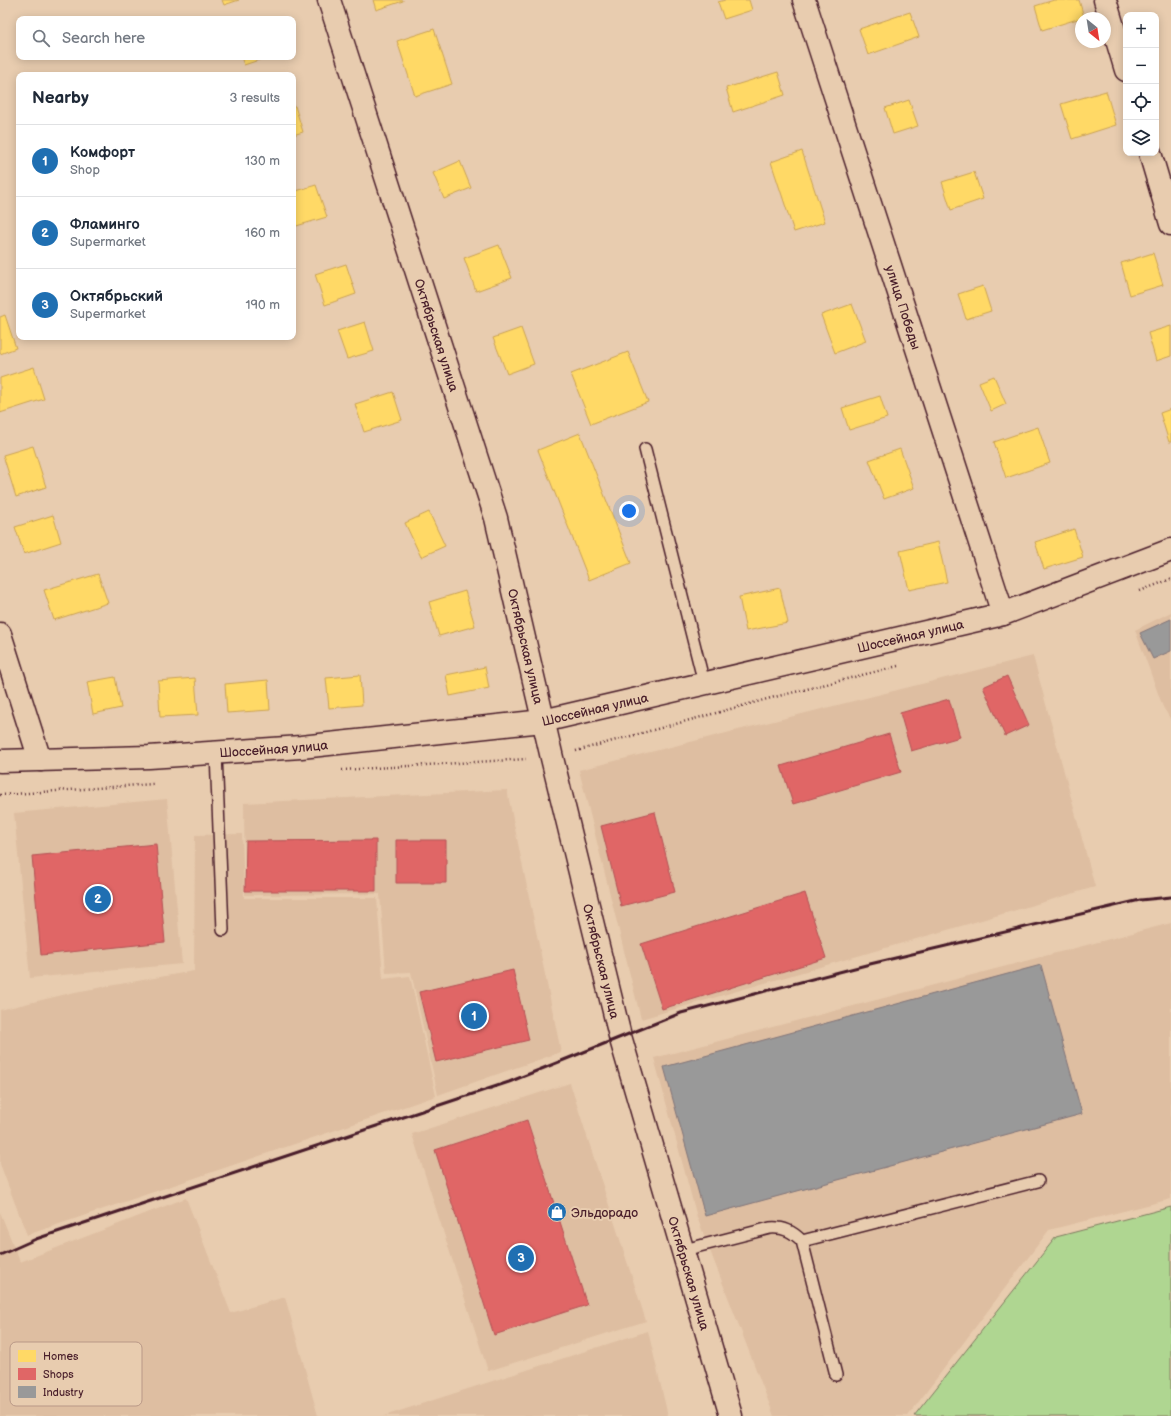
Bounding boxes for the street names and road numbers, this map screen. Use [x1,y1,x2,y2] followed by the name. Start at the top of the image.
[882,263,924,352] street label: улица Победы
[410,277,462,394] street label: Октябрьская улица
[504,587,546,706] street label: Октябрьская улица
[856,616,966,657] street label: Шоссейная улица
[540,690,650,730] street label: Шоссейная улица
[219,737,329,761] street label: Шоссейная улица
[579,902,623,1021] street label: Октябрьская улица
[664,1215,713,1333] street label: Октябрьская улица

